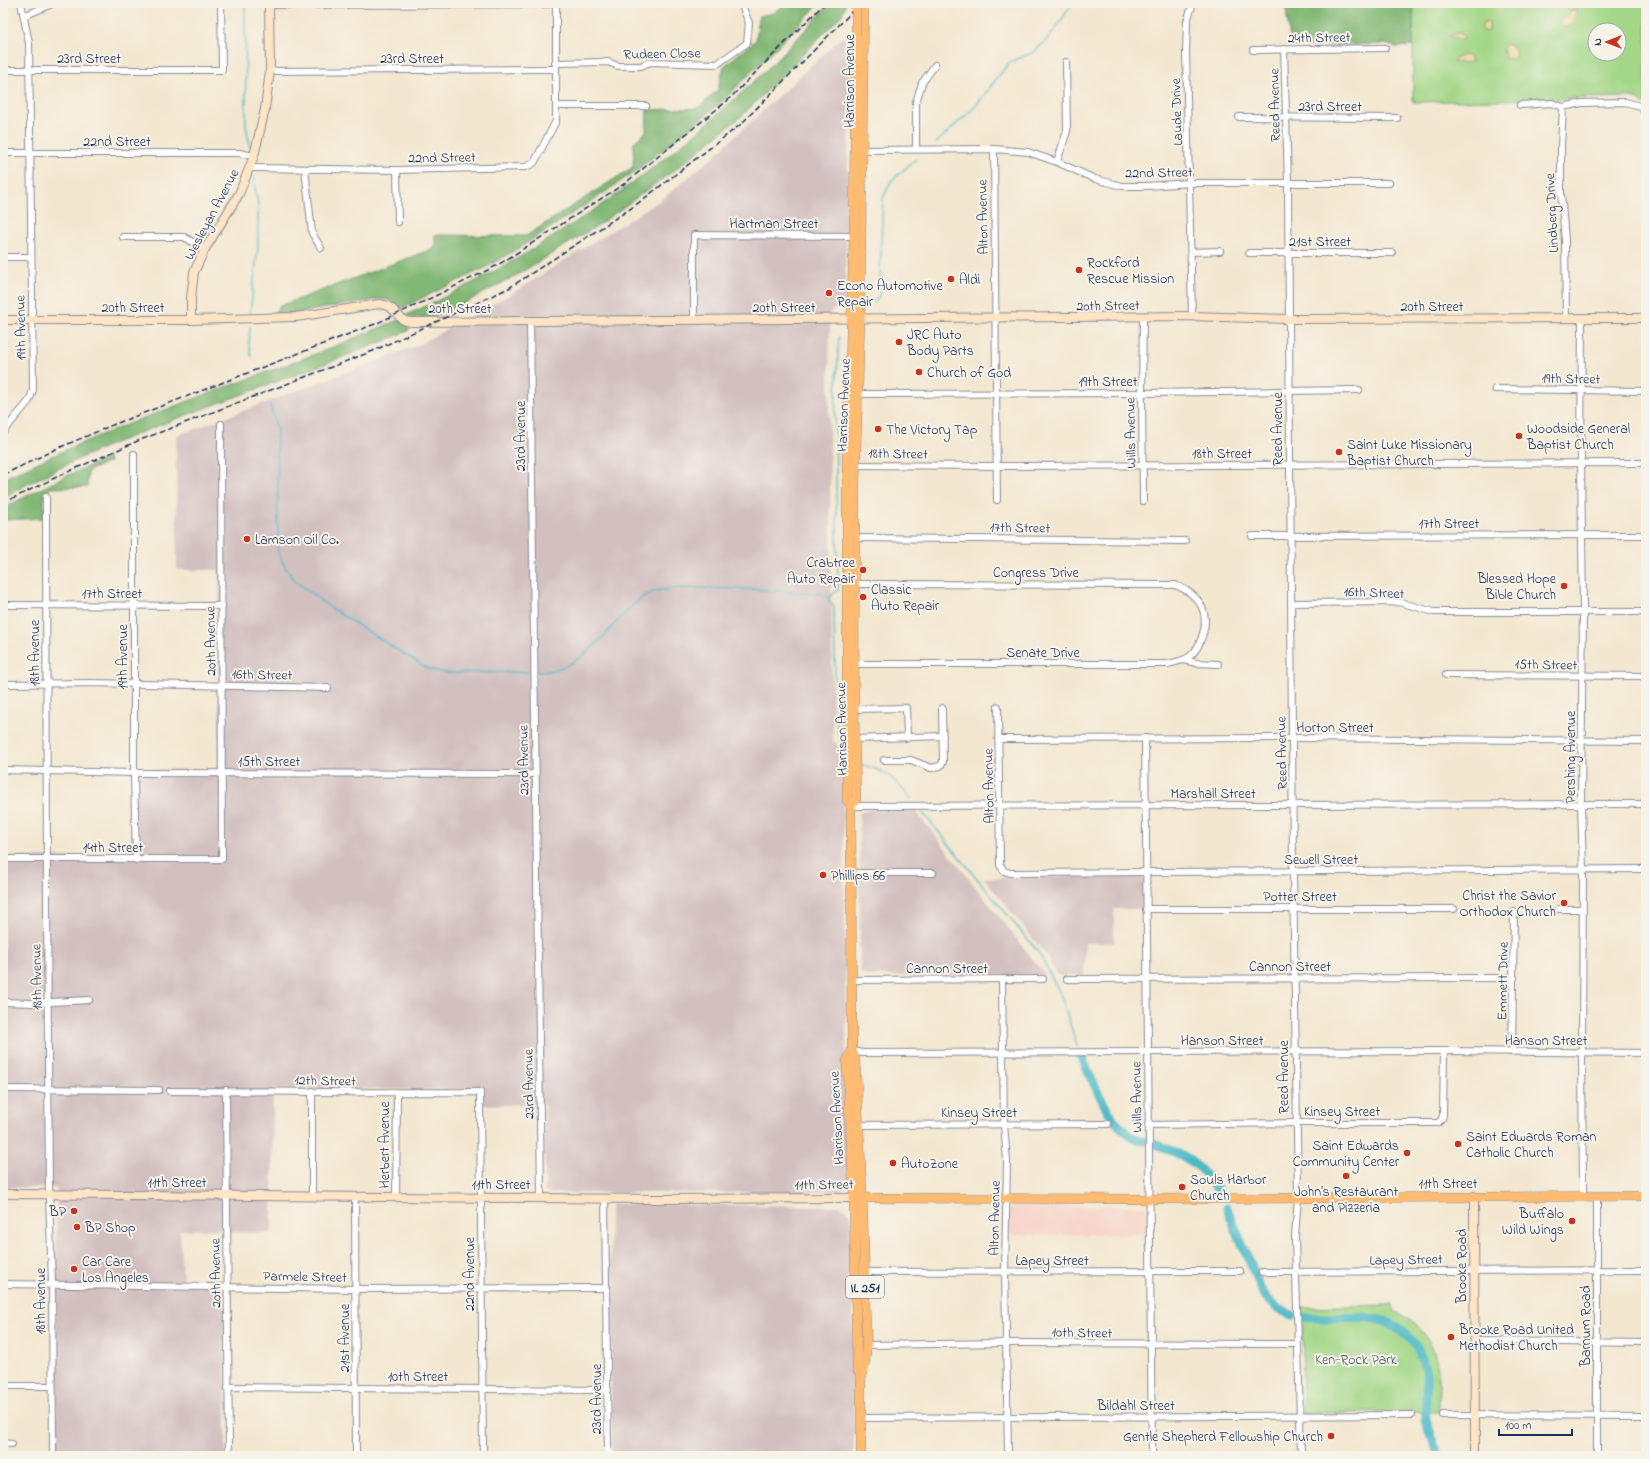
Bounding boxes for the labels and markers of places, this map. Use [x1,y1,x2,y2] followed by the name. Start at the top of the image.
[1087,253,1174,290] place label: Rockford Rescue Mission
[1074,265,1084,275] marker: Rockford Rescue Mission
[959,270,980,291] place label: Aldi
[946,274,956,284] marker: Aldi
[837,276,943,313] place label: Econo Automotive Repair
[824,288,834,298] marker: Econo Automotive Repair
[906,325,974,363] place label: JRC Auto Body Parts
[894,337,904,347] marker: JRC Auto Body Parts
[927,363,1011,384] place label: Church of God
[914,367,924,377] marker: Church of God
[1526,419,1630,456] place label: Woodside General Baptist Church
[886,420,978,442] place label: The Victory Tap
[873,424,883,434] marker: The Victory Tap
[1514,431,1524,441] marker: Woodside General Baptist Church
[1346,435,1472,472] place label: Saint Luke Missionary Baptist Church
[1334,447,1344,457] marker: Saint Luke Missionary Baptist Church
[255,530,339,551] place label: Lamson Oil Co.
[242,534,252,544] marker: Lamson Oil Co.
[787,553,856,590] place label: Crabtree Auto Repair
[858,565,868,575] marker: Crabtree Auto Repair
[1477,569,1557,606] place label: Blessed Hope Bible Church
[871,580,940,617] place label: Classic Auto Repair
[1559,581,1569,591] marker: Blessed Hope Bible Church
[858,592,868,602] marker: Classic Auto Repair
[831,866,885,887] place label: Phillips 66
[818,870,828,880] marker: Phillips 66
[1459,886,1557,923] place label: Christ the Savior Orthodox Church
[1559,898,1569,908] marker: Christ the Savior Orthodox Church
[1466,1127,1597,1164] place label: Saint Edwards Roman Catholic Church
[1293,1136,1400,1174] place label: Saint Edwards Community Center
[1453,1139,1463,1149] marker: Saint Edwards Roman Catholic Church
[1402,1148,1412,1158] marker: Saint Edwards Community Center
[901,1154,959,1175] place label: AutoZone
[888,1158,898,1168] marker: AutoZone
[1190,1170,1267,1207] place label: Souls Harbor Church
[1341,1171,1351,1181] marker: John’s Restaurant and Pizzeria
[1177,1182,1187,1192] marker: Souls Harbor Church
[1294,1182,1398,1219] place label: John’s Restaurant and Pizzeria
[48,1202,67,1223] place label: BP
[1502,1204,1564,1242] place label: Buffalo Wild Wings
[69,1206,79,1216] marker: BP
[1567,1216,1577,1226] marker: Buffalo Wild Wings
[84,1218,136,1239] place label: BP Shop
[72,1222,82,1232] marker: BP Shop
[82,1252,149,1290] place label: Car Care Los Angeles
[69,1264,79,1274] marker: Car Care Los Angeles
[1458,1320,1574,1357] place label: Brooke Road United Methodist Church
[1446,1332,1456,1342] marker: Brooke Road United Methodist Church
[1123,1427,1323,1448] place label: Gentle Shepherd Fellowship Church
[1326,1431,1336,1441] marker: Gentle Shepherd Fellowship Church

